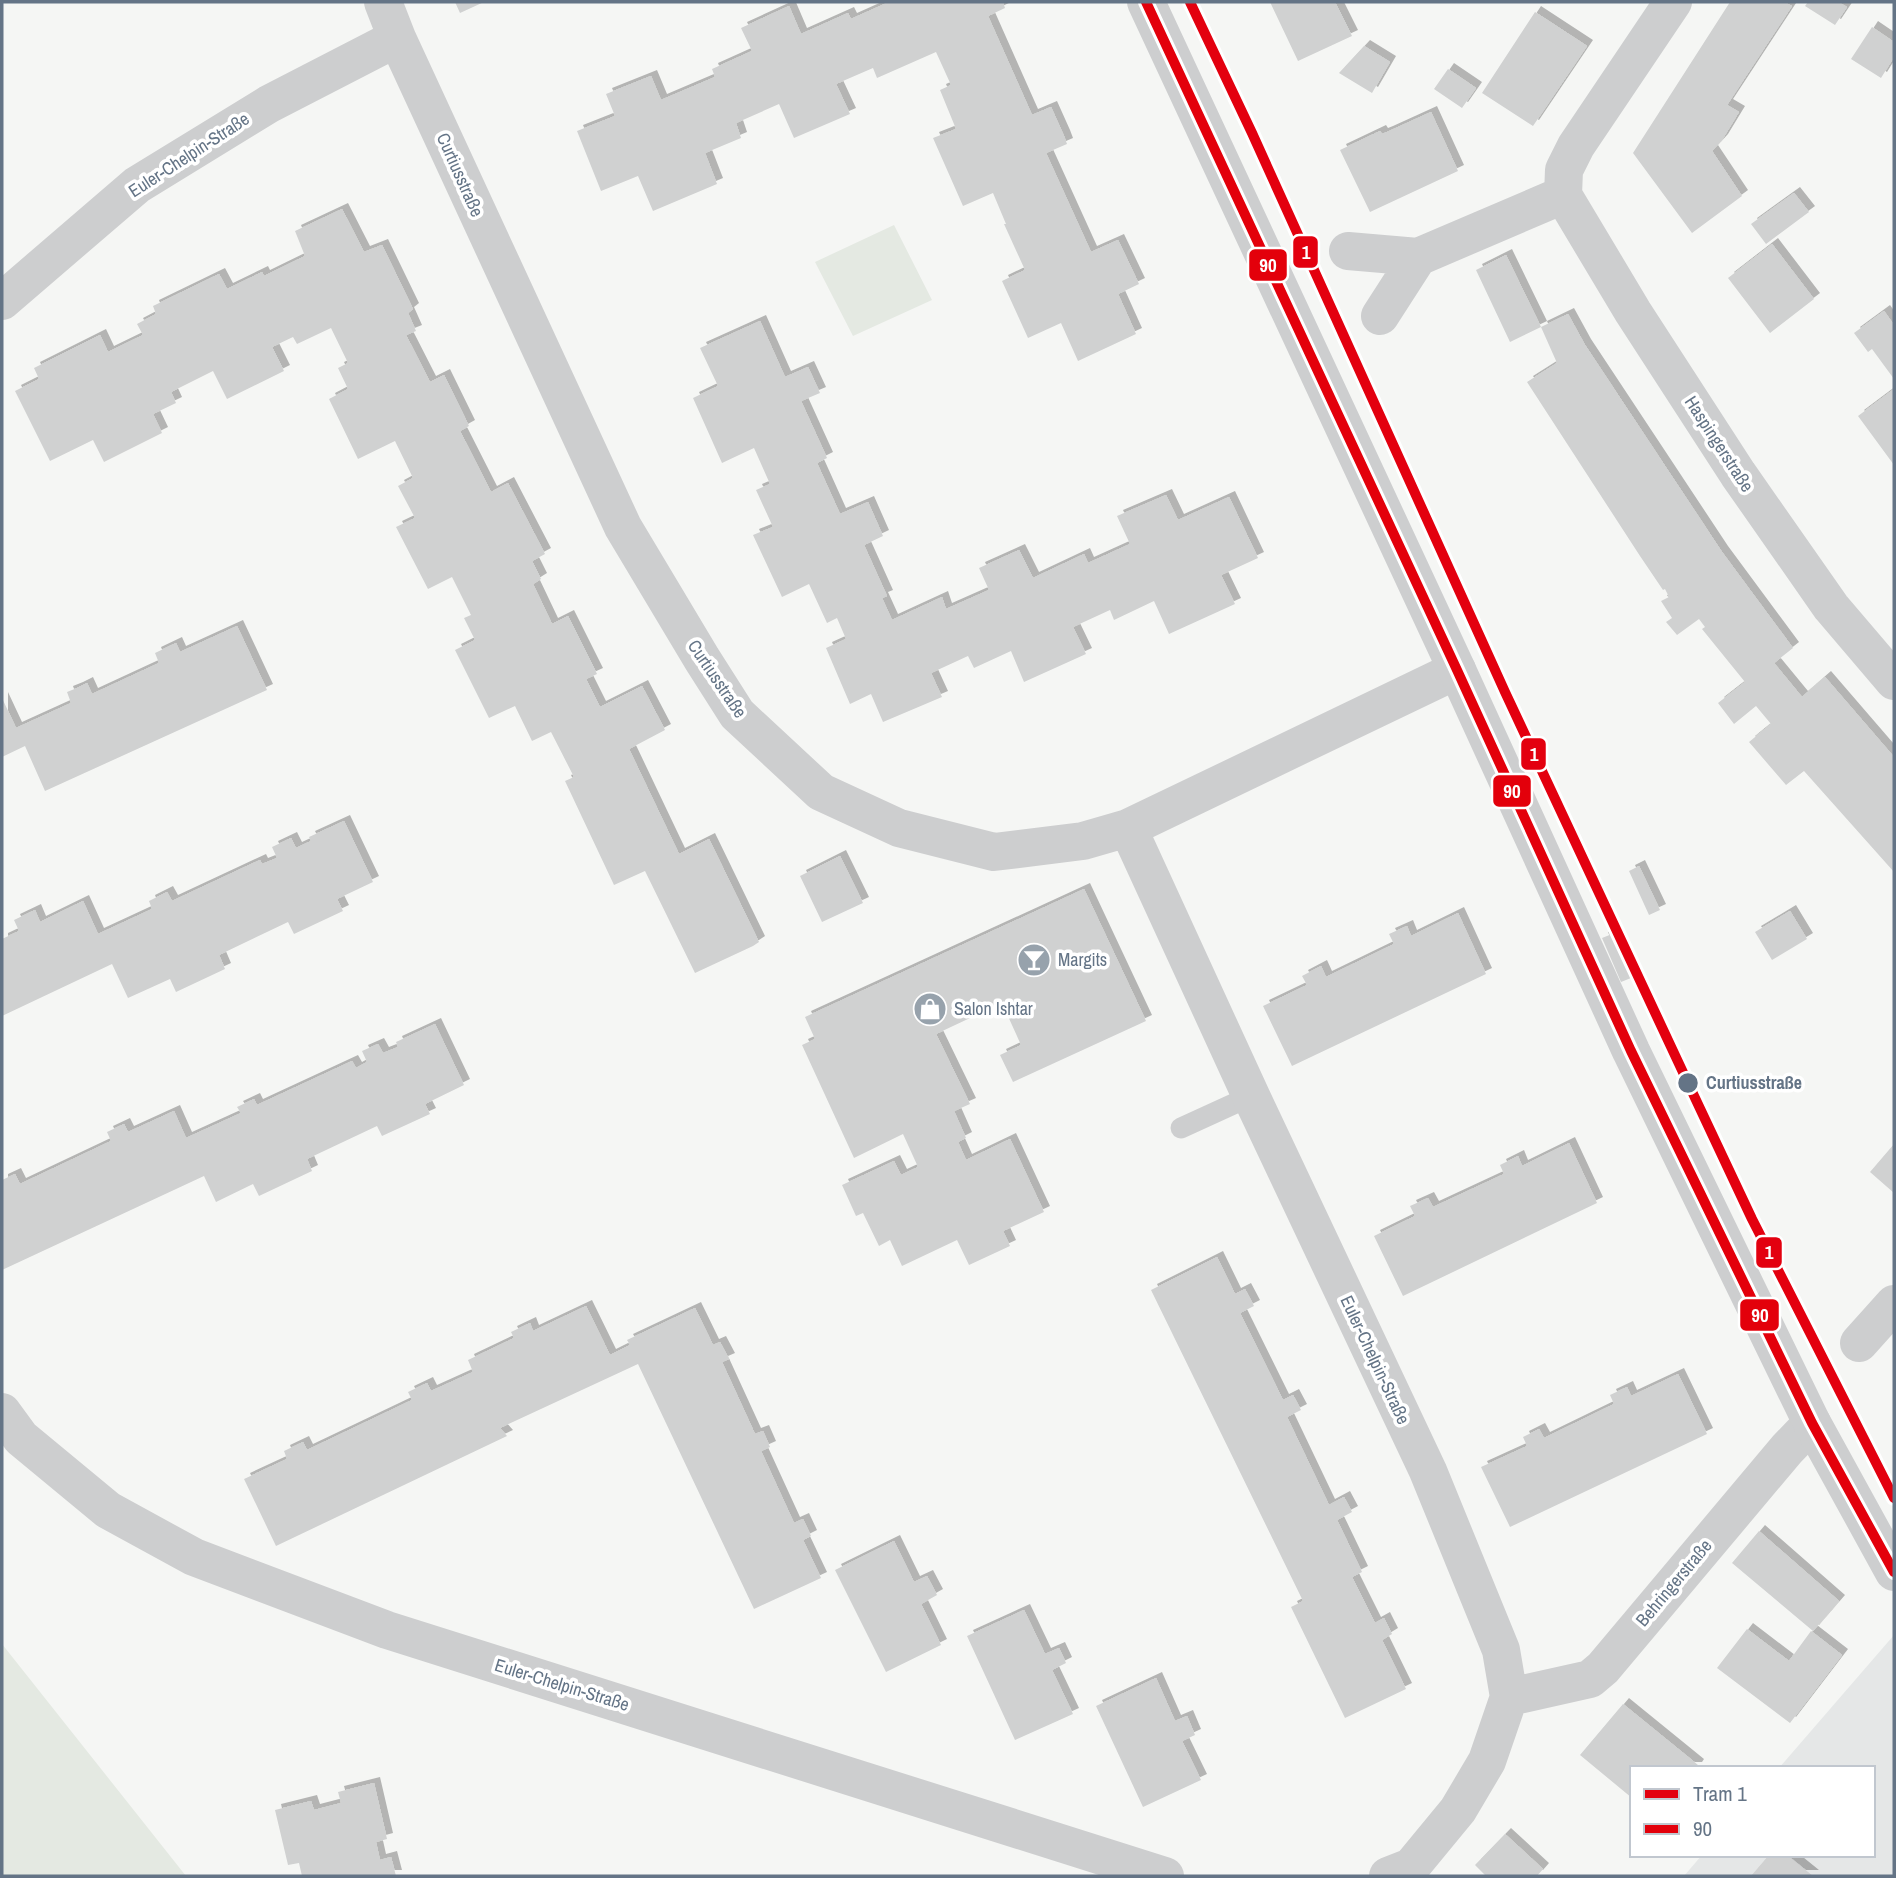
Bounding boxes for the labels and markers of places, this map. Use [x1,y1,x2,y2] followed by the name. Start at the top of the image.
[1015,941,1053,979] bar icon: Margits
[1058,947,1107,972] place label: Margits
[911,990,949,1028] shop icon: Salon Ishtar
[954,996,1033,1021] place label: Salon Ishtar
[1706,1070,1802,1095] place label: Curtiusstraße
[1676,1071,1700,1095] marker: Curtiusstraße

